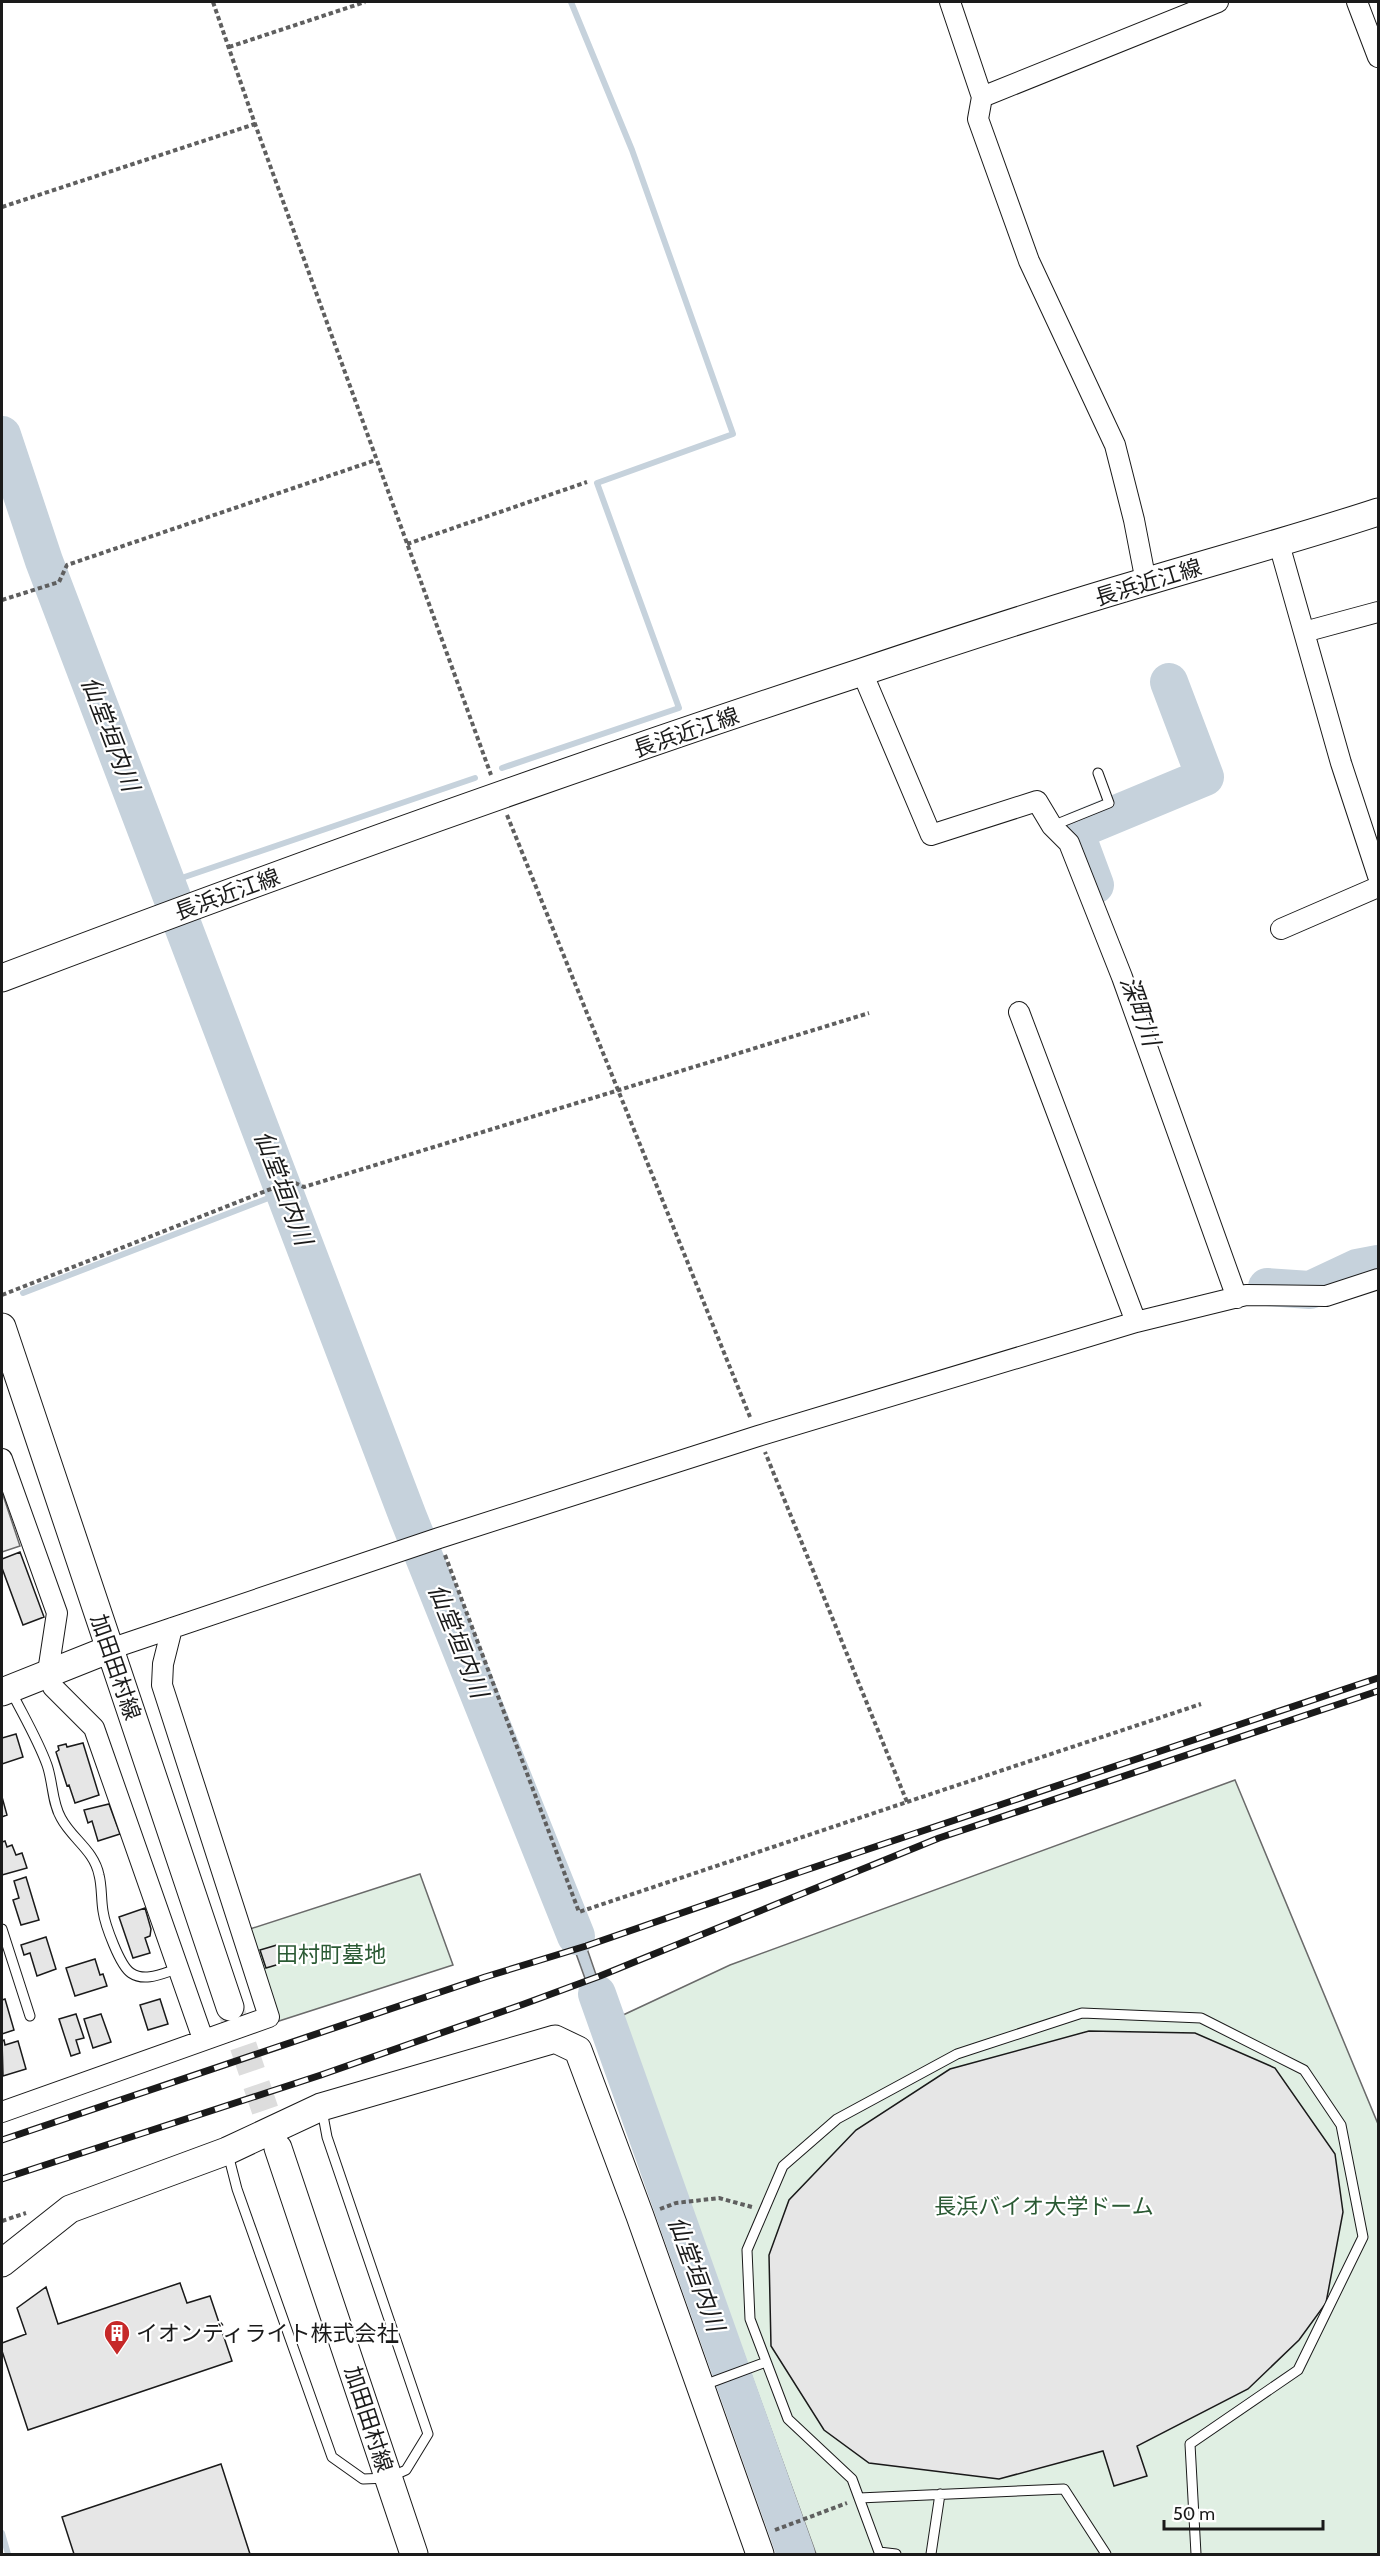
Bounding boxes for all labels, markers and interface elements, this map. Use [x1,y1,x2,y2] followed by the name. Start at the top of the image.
[1092,553,1205,611] street label: 長浜近江線
[75,673,147,798] water label: 仙堂垣内川
[630,702,743,763] street label: 長浜近江線
[171,863,283,926] street label: 長浜近江線
[1115,972,1167,1052] water label: 深町川
[248,1127,320,1252] water label: 仙堂垣内川
[423,1580,496,1705] water label: 仙堂垣内川
[85,1611,146,1724] street label: 加田田村線
[276,1941,386,1968] park label: 田村町墓地
[934,2193,1154,2220] park label: 長浜バイオ大学ドーム
[662,2212,732,2338] water label: 仙堂垣内川
[102,2318,132,2356] building icon: イオンディライト株式会社
[136,2320,398,2347] place label: イオンディライト株式会社
[339,2363,398,2476] street label: 加田田村線
[1164,2493,1323,2531] scale bar
[1173,2503,1215,2525] text: 50 m

